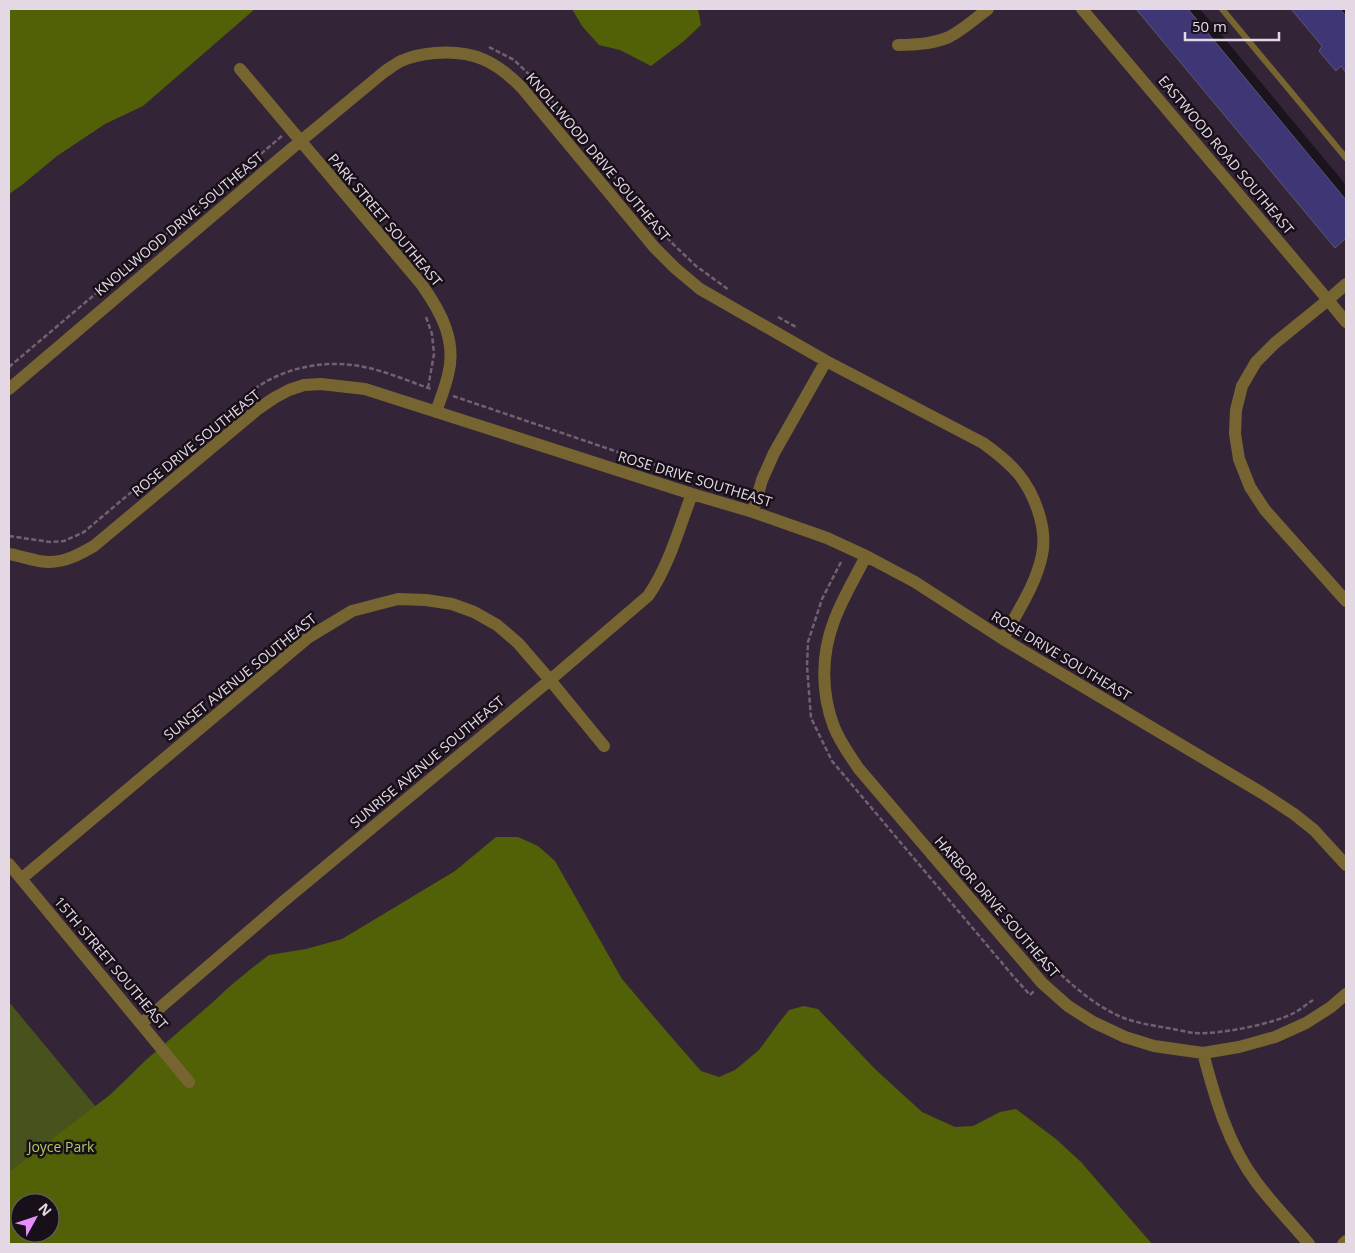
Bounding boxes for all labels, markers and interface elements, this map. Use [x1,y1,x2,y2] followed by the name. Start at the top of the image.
[1185,10,1279,42] scale bar
[1192,16,1227,36] text: 50 m
[522,68,675,245] street label: KNOLLWOOD DRIVE SOUTHEAST
[1154,71,1299,238] street label: EASTWOOD ROAD SOUTHEAST
[90,147,267,300] street label: KNOLLWOOD DRIVE SOUTHEAST
[324,149,447,290] street label: PARK STREET SOUTHEAST
[128,385,264,500] street label: ROSE DRIVE SOUTHEAST
[616,446,775,511] street label: ROSE DRIVE SOUTHEAST
[988,606,1135,705] street label: ROSE DRIVE SOUTHEAST
[159,609,320,744] street label: SUNSET AVENUE SOUTHEAST
[345,691,508,832] street label: SUNRISE AVENUE SOUTHEAST
[931,832,1064,982] street label: HARBOR DRIVE SOUTHEAST
[50,892,173,1033] street label: 15TH STREET SOUTHEAST
[26,1137,95,1156] park label: Joyce Park
[10,1193,60,1243] north arrow
[34,1199,56,1220] text: N

